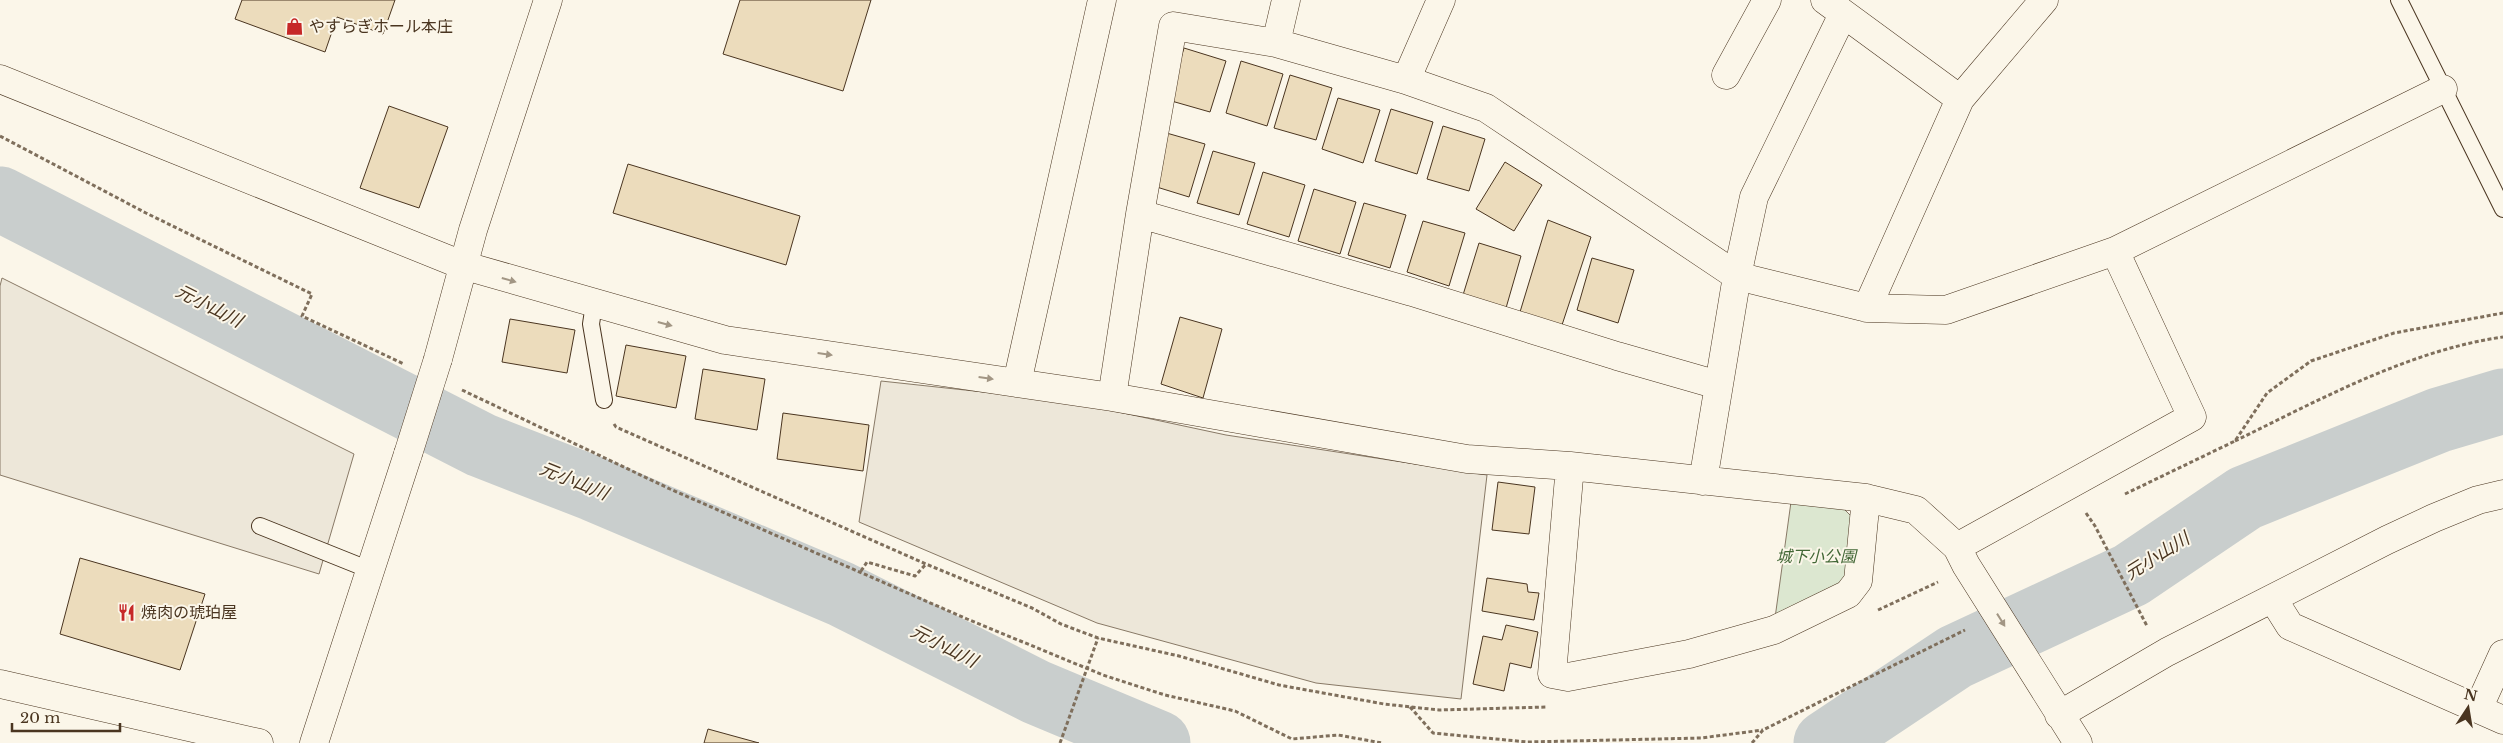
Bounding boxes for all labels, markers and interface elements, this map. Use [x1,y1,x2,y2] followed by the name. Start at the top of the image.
[285,16,305,36] shop icon: やすらぎホール本庄
[309,16,453,36] place label: やすらぎホール本庄
[502,276,517,284] one-way arrow
[172,280,248,333] water label: 元小山川
[658,320,673,328] one-way arrow
[817,350,833,358] one-way arrow
[978,374,994,382] one-way arrow
[537,457,613,505] water label: 元小山川
[2121,527,2195,584] water label: 元小山川
[1776,546,1858,566] park label: 城下小公園
[117,602,137,622] restaurant icon: 焼肉の琥珀屋
[141,602,237,622] place label: 焼肉の琥珀屋
[1997,614,2006,627] one-way arrow
[907,620,983,673] water label: 元小山川
[2443,683,2493,733] north arrow
[2462,685,2479,705] text: N
[12,700,120,732] scale bar
[20,708,60,727] text: 20 m

